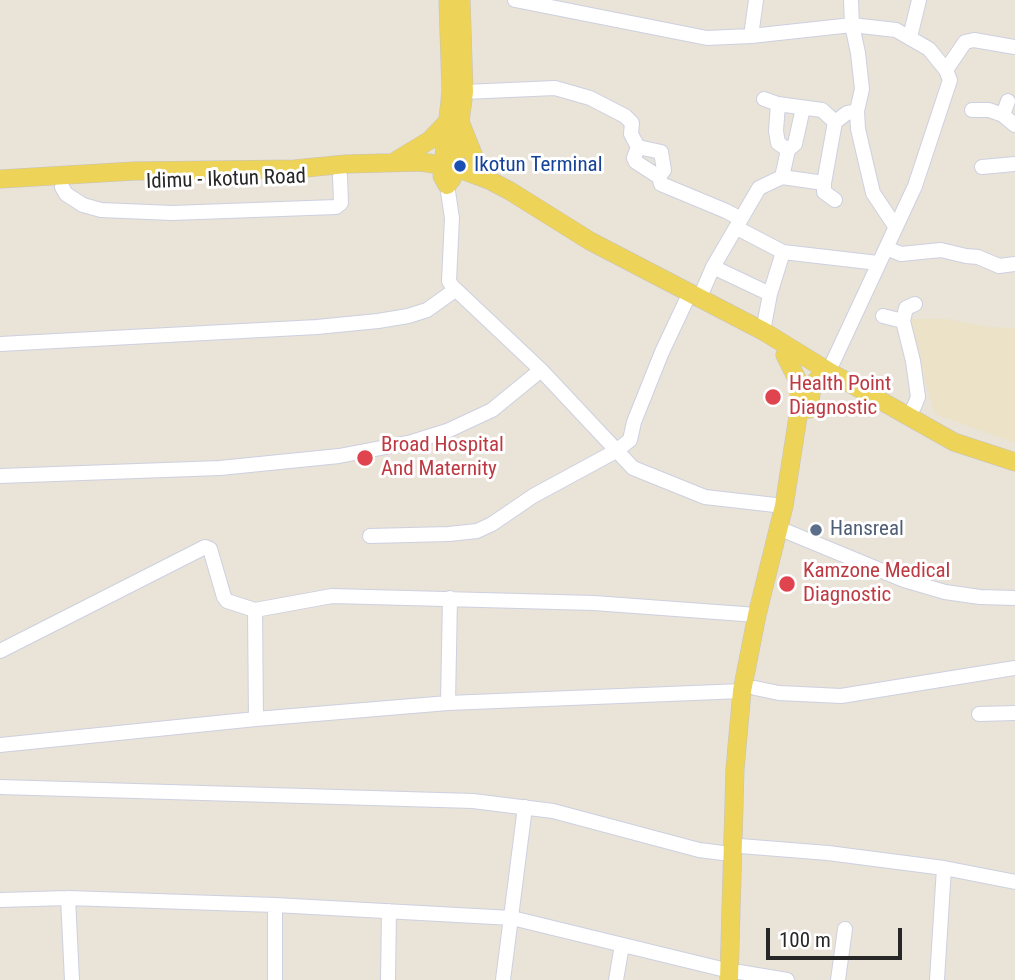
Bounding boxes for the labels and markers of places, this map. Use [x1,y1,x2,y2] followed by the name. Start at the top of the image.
[474,153,602,179] place label: Ikotun Terminal
[452,158,468,174] marker: Ikotun Terminal
[789,372,891,422] place label: Health Point Diagnostic
[763,387,783,407] marker: Health Point Diagnostic
[381,433,504,483] place label: Broad Hospital And Maternity
[355,448,375,468] marker: Broad Hospital And Maternity
[830,517,904,543] place label: Hansreal
[808,522,824,538] marker: Hansreal
[803,559,950,609] place label: Kamzone Medical Diagnostic
[777,574,797,594] marker: Kamzone Medical Diagnostic

